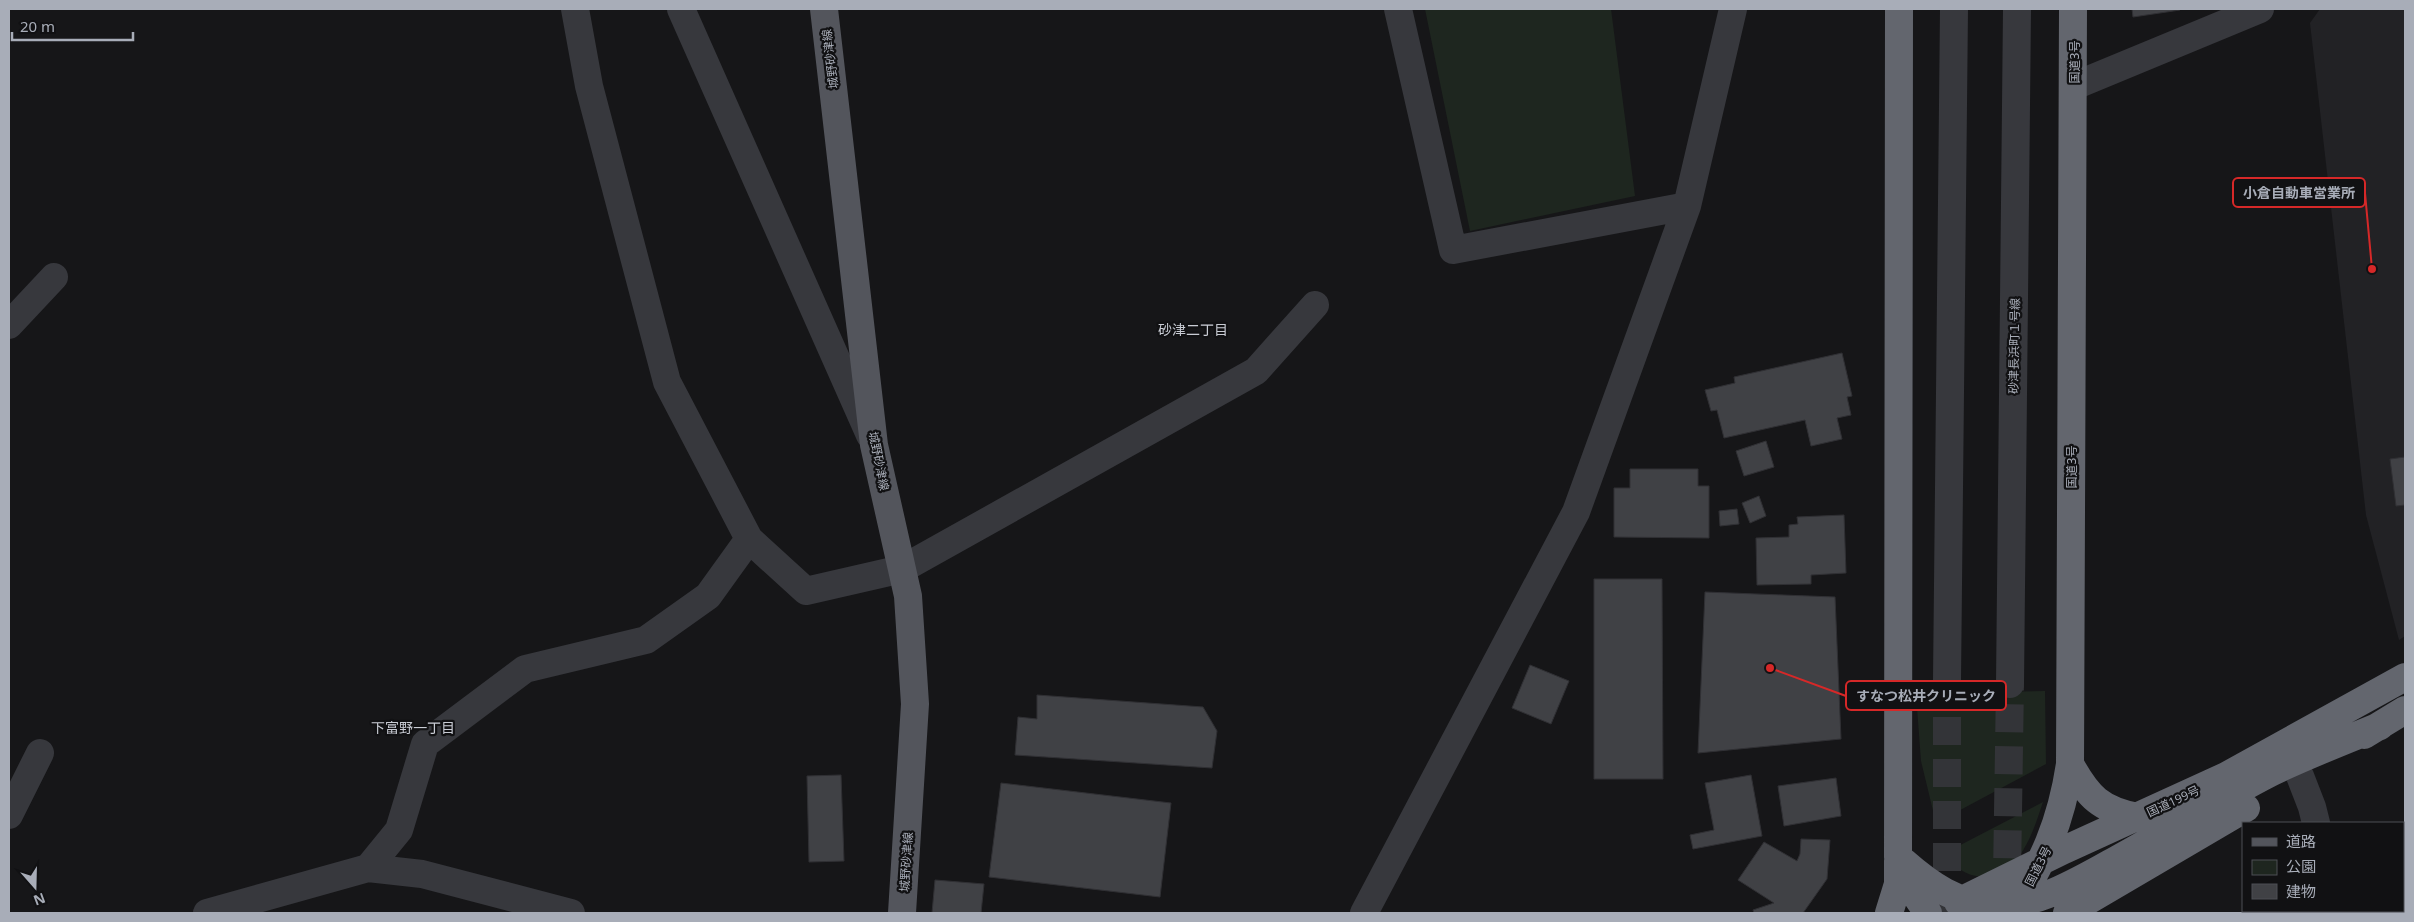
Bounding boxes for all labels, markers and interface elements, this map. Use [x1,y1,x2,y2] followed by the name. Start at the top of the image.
[12,10,134,42] scale bar
[20,16,55,36] text: 20 m
[818,28,842,90] street label: 城野砂津線
[2066,41,2083,83] street label: 国道3号
[2233,178,2365,207] callout: 小倉自動車営業所
[2243,183,2355,202] text: 小倉自動車営業所
[2005,298,2023,394] street label: 砂津長浜町１号線
[1158,320,1228,339] district label: 砂津二丁目
[865,430,893,492] street label: 城野砂津線
[2063,446,2080,488] street label: 国道3号
[1846,681,2006,710] callout: すなつ松井クリニック
[1856,686,1996,705] text: すなつ松井クリニック
[371,718,455,737] district label: 下富野一丁目
[2144,781,2202,821] street label: 国道199号
[2242,822,2404,912] legend
[895,831,917,893] street label: 城野砂津線
[2286,831,2316,851] text: 道路
[2021,843,2055,889] street label: 国道3号
[2286,856,2316,876] text: 公園
[10,862,60,912] north arrow
[2286,881,2316,901] text: 建物
[31,889,48,911] text: N

